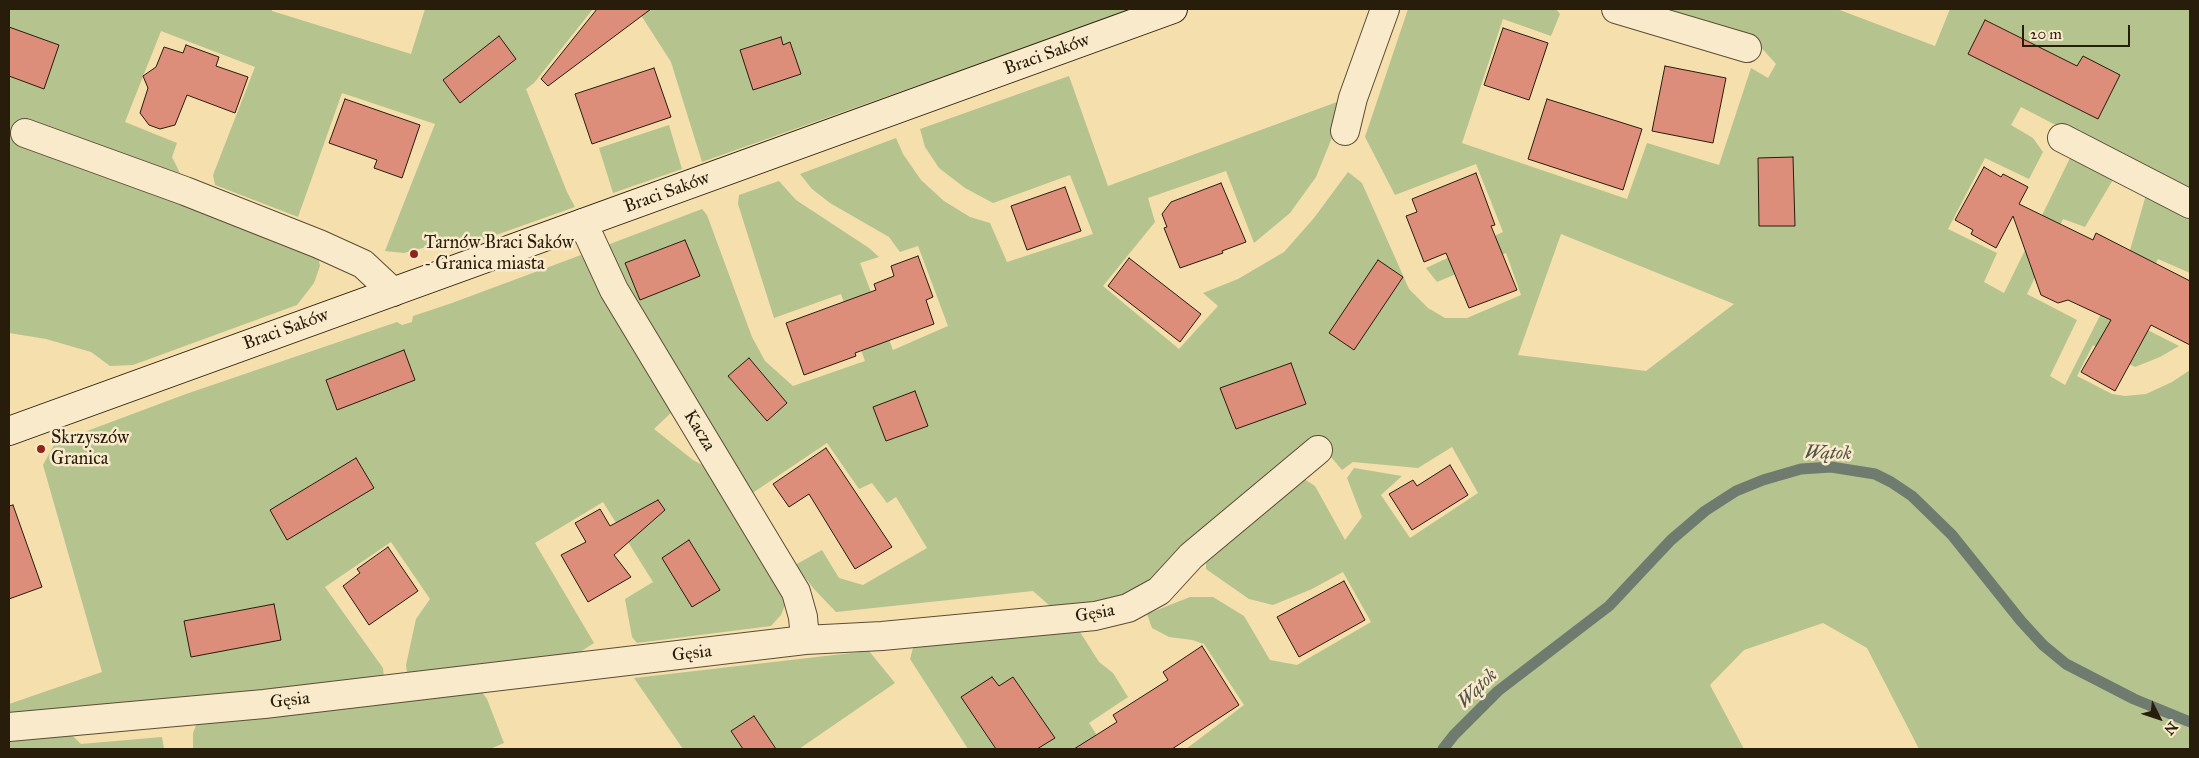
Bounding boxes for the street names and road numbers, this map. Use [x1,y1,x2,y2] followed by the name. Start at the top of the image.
[1001,30,1093,80] street label: Braci Saków
[621,168,713,218] street label: Braci Saków
[240,305,332,355] street label: Braci Saków
[678,407,720,455] street label: Kacza
[1074,600,1116,628] street label: Gęsia
[671,641,713,667] street label: Gęsia
[269,688,311,714] street label: Gęsia

